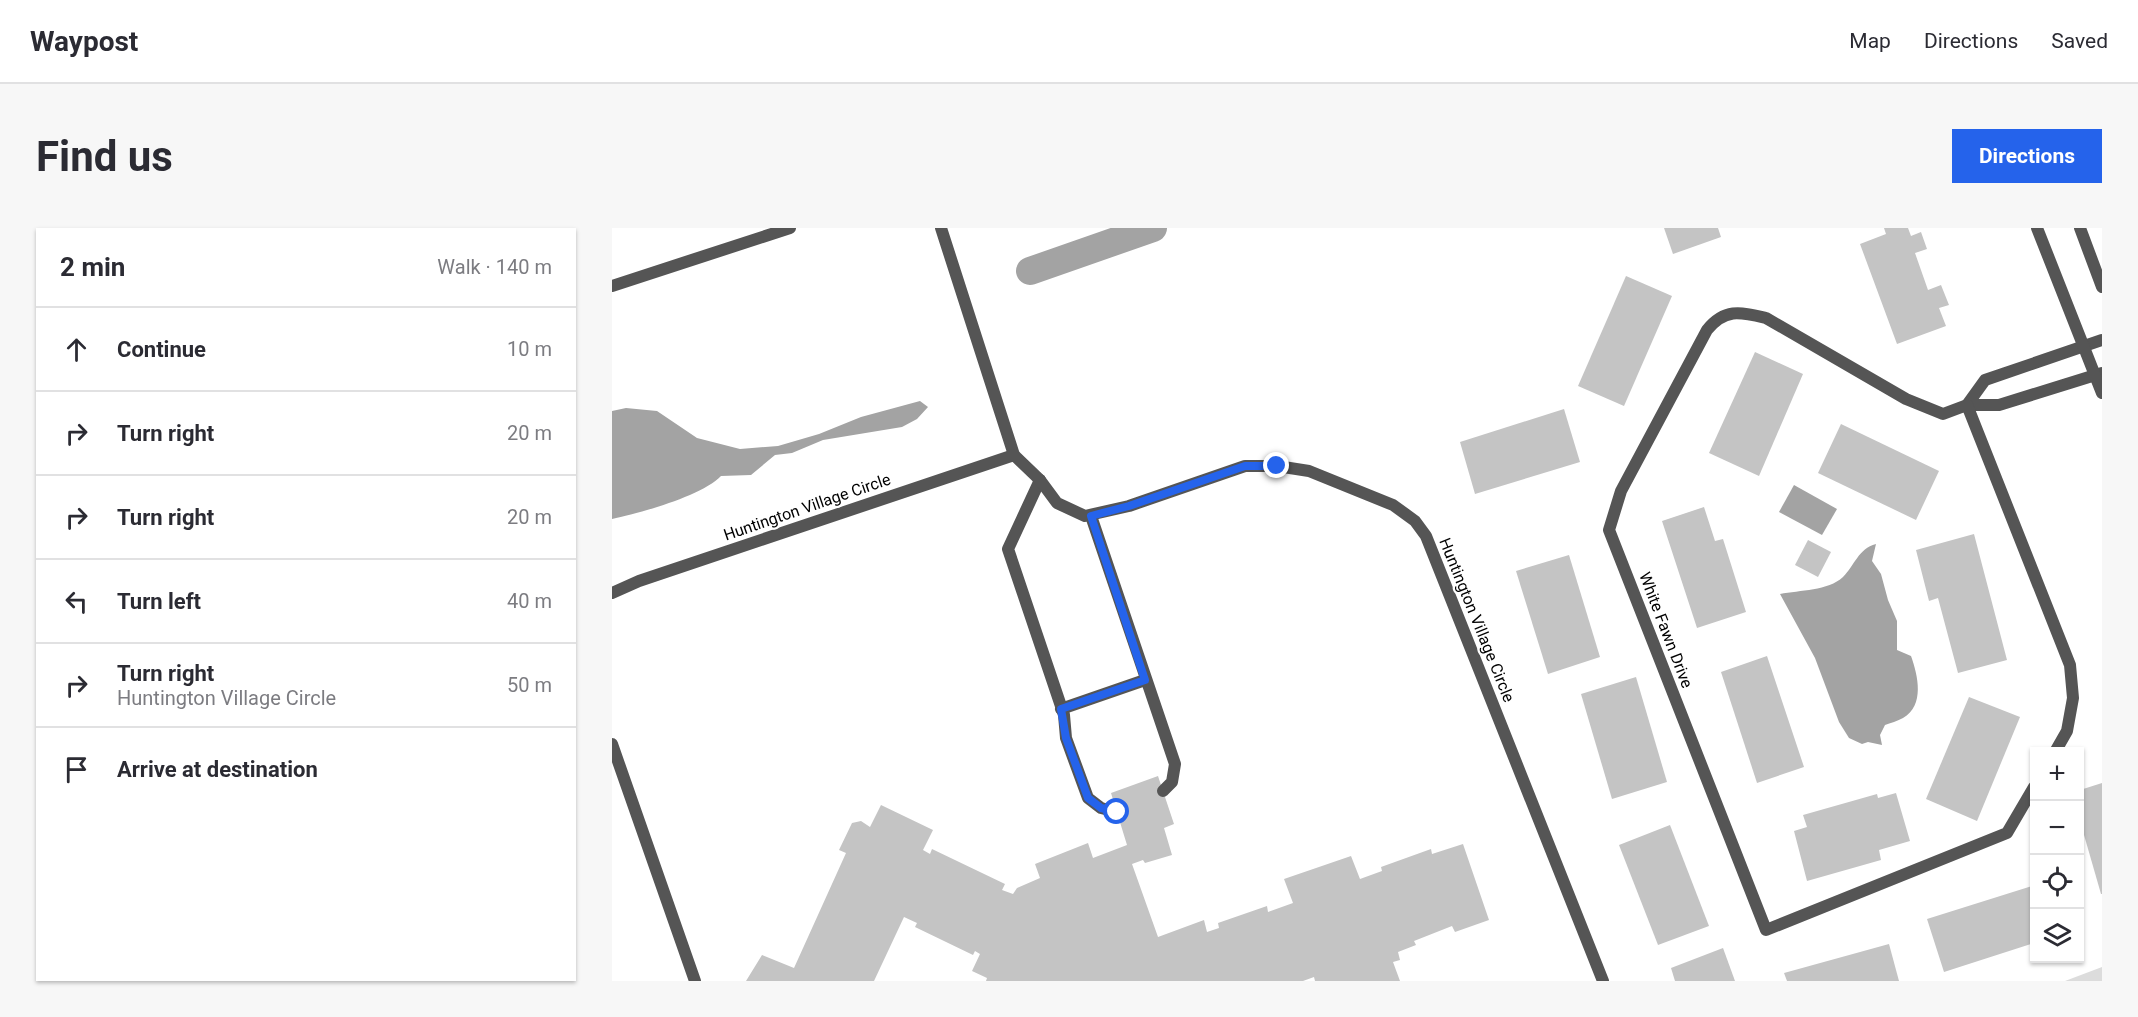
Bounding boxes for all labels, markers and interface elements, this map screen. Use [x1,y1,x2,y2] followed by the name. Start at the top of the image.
[30,25,138,58] text: Waypost
[1849,29,1891,53] text: Map
[1924,29,2018,53] text: Directions
[2051,29,2108,53] text: Saved
[1952,129,2102,183] button: Directions
[36,132,173,181] text: Find us
[60,252,125,282] text: 2 min
[437,255,552,279] text: Walk · 140 m
[60,333,93,366] icon: ahead
[117,337,206,362] text: Continue
[507,337,552,361] text: 10 m
[60,417,93,450] icon: right
[117,421,214,446] text: Turn right
[507,421,552,445] text: 20 m
[1263,452,1289,478] route end
[721,469,893,545] street label: Huntington Village Circle
[60,501,93,534] icon: right
[117,505,214,530] text: Turn right
[507,505,552,529] text: 20 m
[1435,535,1519,705] street label: Huntington Village Circle
[1635,569,1697,691] street label: White Fawn Drive
[60,585,93,618] icon: left
[117,589,201,614] text: Turn left
[507,589,552,613] text: 40 m
[117,661,214,686] text: Turn right
[60,669,93,702] icon: right
[507,673,552,697] text: 50 m
[117,686,336,710] text: Huntington Village Circle
[2030,747,2084,963] map controls
[2030,747,2084,801] button: +
[60,753,93,786] icon: arrive
[117,757,318,782] text: Arrive at destination
[1103,798,1129,824] route start
[2030,801,2084,855] button: −
[2030,855,2084,909] button: locate
[2030,909,2084,963] button: layers

